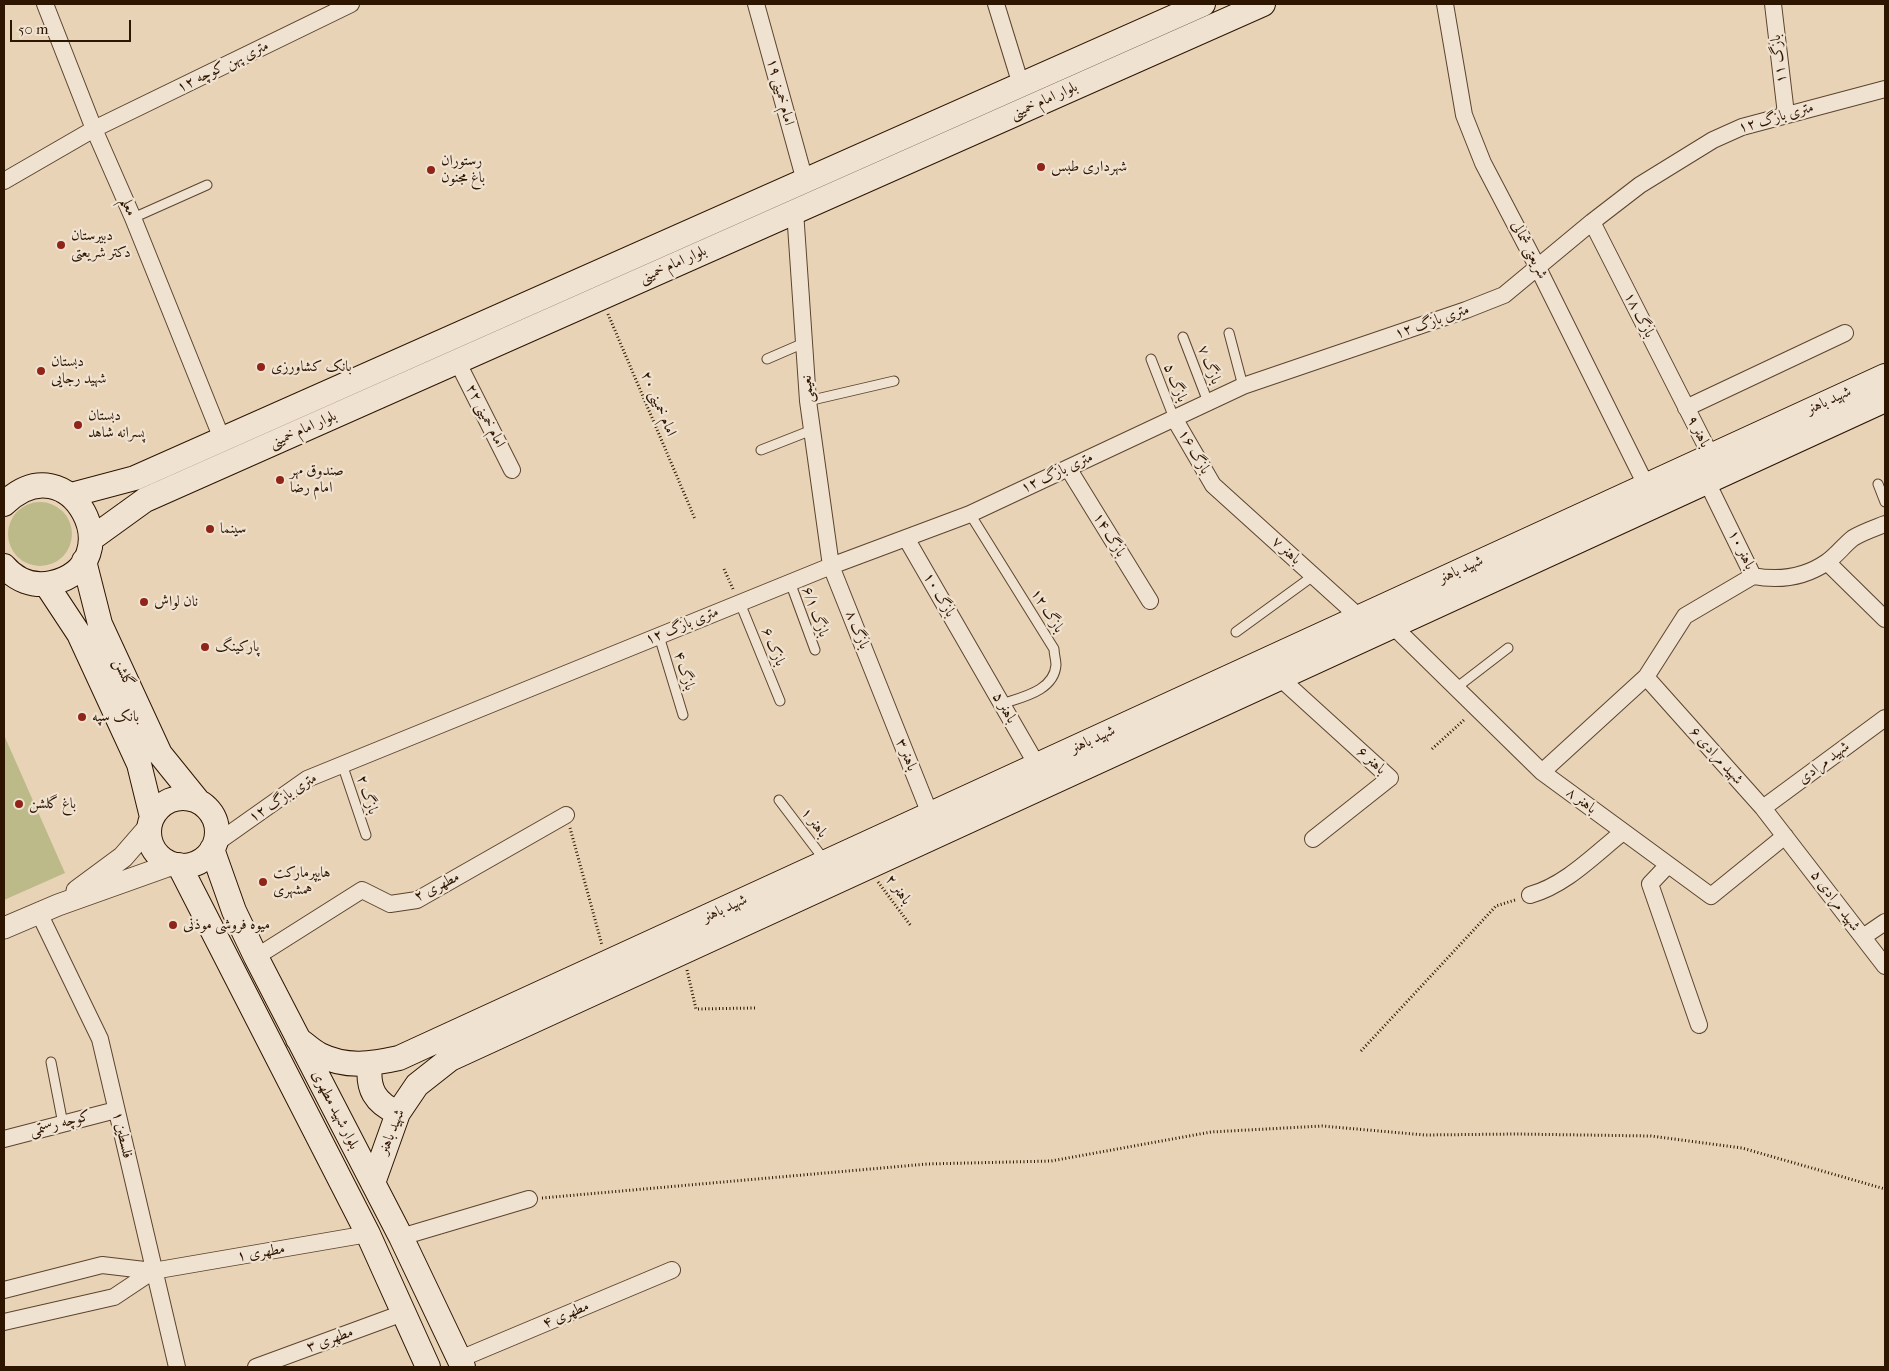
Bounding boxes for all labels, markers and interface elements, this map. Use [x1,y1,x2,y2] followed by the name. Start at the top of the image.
[12,10,134,42] scale bar
[18,20,48,38] text: 50 m
[1767,34,1791,84] street label: بازگ ۱۱
[174,37,272,97] street label: ۱۲ متری پهن کوچه
[762,56,798,128] street label: امام خمینی ۱۹
[1007,78,1081,124] street label: بلوار امام خمینی
[1736,99,1816,137] street label: ۱۲ متری بازگ
[441,152,485,187] place label: رستوران باغ مجنون
[1051,158,1127,176] place label: شهرداری طبس
[1035,161,1047,173] marker: شهرداری طبس
[425,164,437,176] marker: رستوران باغ مجنون
[116,195,140,219] street label: معلم
[1507,218,1551,282] street label: شریعتی شمالی
[71,227,131,262] place label: دبیرستان دکتر شریعتی
[55,239,67,251] marker: دبیرستان دکتر شریعتی
[636,242,710,288] street label: بلوار امام خمینی
[1620,289,1658,341] street label: بازگ ۱۸
[1392,301,1472,343] street label: ۱۲ متری بازگ
[1193,343,1225,387] street label: بازگ ۷
[51,353,107,388] place label: دبستان شهید رجایی
[271,358,352,376] place label: بانک کشاورزی
[255,361,267,373] marker: بانک کشاورزی
[1159,361,1191,405] street label: بازگ ۵
[35,365,47,377] marker: دبستان شهید رجایی
[636,369,680,439] street label: امام خمینی ۲۰
[798,374,818,404] street label: نعیمی
[461,381,509,451] street label: امام خمینی ۲۲
[1804,383,1854,419] street label: شهید باهنر
[88,407,145,442] place label: دبستان پسرانه شاهد
[266,407,340,453] street label: بلوار امام خمینی
[1682,413,1714,451] street label: باهنر ۹
[72,419,84,431] marker: دبستان پسرانه شاهد
[1174,426,1214,478] street label: بازگ ۱۶
[1018,448,1096,498] street label: ۱۲ متری بازگ
[290,462,344,497] place label: صندوق مهر امام رضا
[274,474,286,486] marker: صندوق مهر امام رضا
[1089,509,1129,561] street label: بازگ ۱۴
[220,520,246,538] place label: سینما
[204,523,216,535] marker: سینما
[1724,527,1758,573] street label: باهنر ۱۰
[1268,533,1304,569] street label: باهنر ۷
[1436,552,1486,588] street label: شهید باهنر
[919,569,959,621] street label: بازگ ۱۰
[798,584,832,640] street label: بازگ ۶/۱
[1026,586,1068,636] street label: بازگ ۱۲
[154,593,198,611] place label: نان لواش
[138,596,150,608] marker: نان لواش
[643,603,721,649] street label: ۱۲ متری بازگ
[841,608,873,652] street label: بازگ ۸
[757,625,789,669] street label: بازک ۶
[215,638,259,656] place label: پارکینگ
[199,641,211,653] marker: پارکینگ
[670,649,698,693] street label: بازگ ۴
[109,656,137,690] street label: گلشن
[988,689,1020,727] street label: باهنر ۵
[92,708,139,726] place label: بانک سپه
[76,711,88,723] marker: بانک سپه
[1068,722,1118,758] street label: شهید باهنر
[1685,723,1747,789] street label: شهید مرادی ۶
[891,736,921,774] street label: باهنر ۳
[1795,738,1853,788] street label: شهید مرادی
[1353,743,1389,779] street label: باهنر ۶
[246,769,320,827] street label: ۱۲ متری بازگ
[352,773,382,817] street label: بازگ ۲
[1562,784,1600,818] street label: باهنر ۸
[29,795,76,813] place label: باغ گلشن
[13,798,25,810] marker: باغ گلشن
[797,804,831,842] street label: باهنر ۱
[273,864,330,899] place label: هايپرماركت همشهری
[1806,867,1864,935] street label: شهید مرادی ۵
[411,868,463,906] street label: مطهری ۲
[881,871,915,909] street label: باهنر ۲
[257,876,269,888] marker: هايپرماركت همشهری
[700,891,750,927] street label: شهید باهنر
[183,916,270,934] place label: میوه فروشی موذنی
[167,919,179,931] marker: میوه فروشی موذنی
[307,1067,363,1153] street label: بلوار شهید مطهری
[28,1107,92,1141] street label: کوچه رستمی
[375,1107,409,1157] street label: شهید باهنر
[108,1110,136,1160] street label: فلسطین ۱
[236,1240,286,1266] street label: مطهری ۱
[540,1297,592,1333] street label: مطهری ۴
[304,1323,356,1357] street label: مطهری ۳

